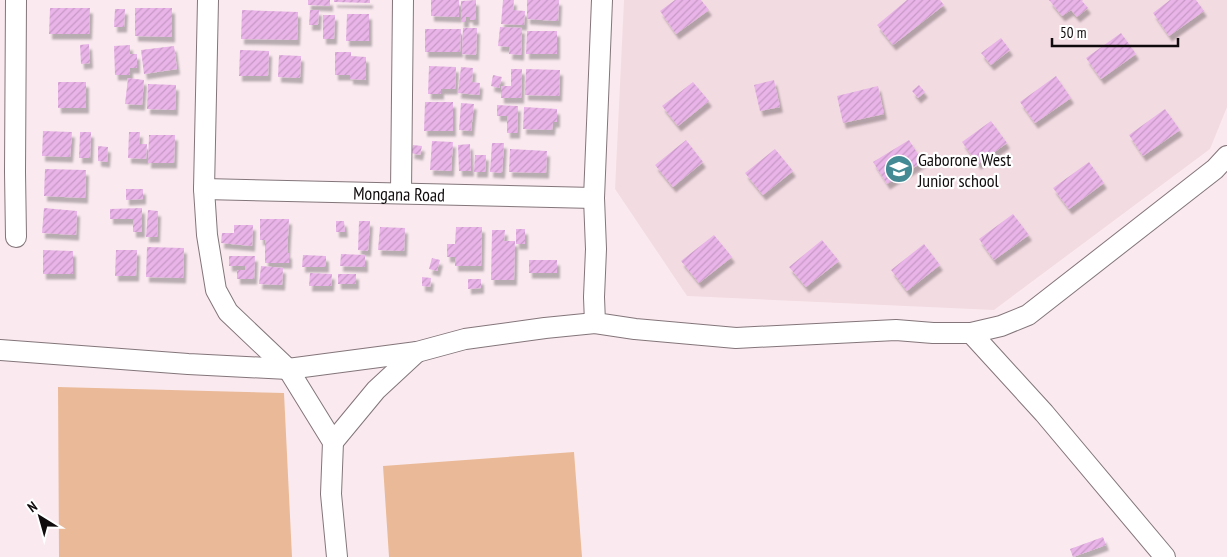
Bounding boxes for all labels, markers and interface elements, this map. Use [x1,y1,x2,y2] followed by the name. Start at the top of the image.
[1052,15,1178,47] scale bar
[1060,23,1086,42] text: 50 m
[917,148,1011,192] place label: Gaborone West Junior school
[884,154,914,184] school or university icon: Gaborone West Junior school
[353,181,445,206] street label: Mongana Road
[15,492,65,542] north arrow
[24,497,41,516] text: N

